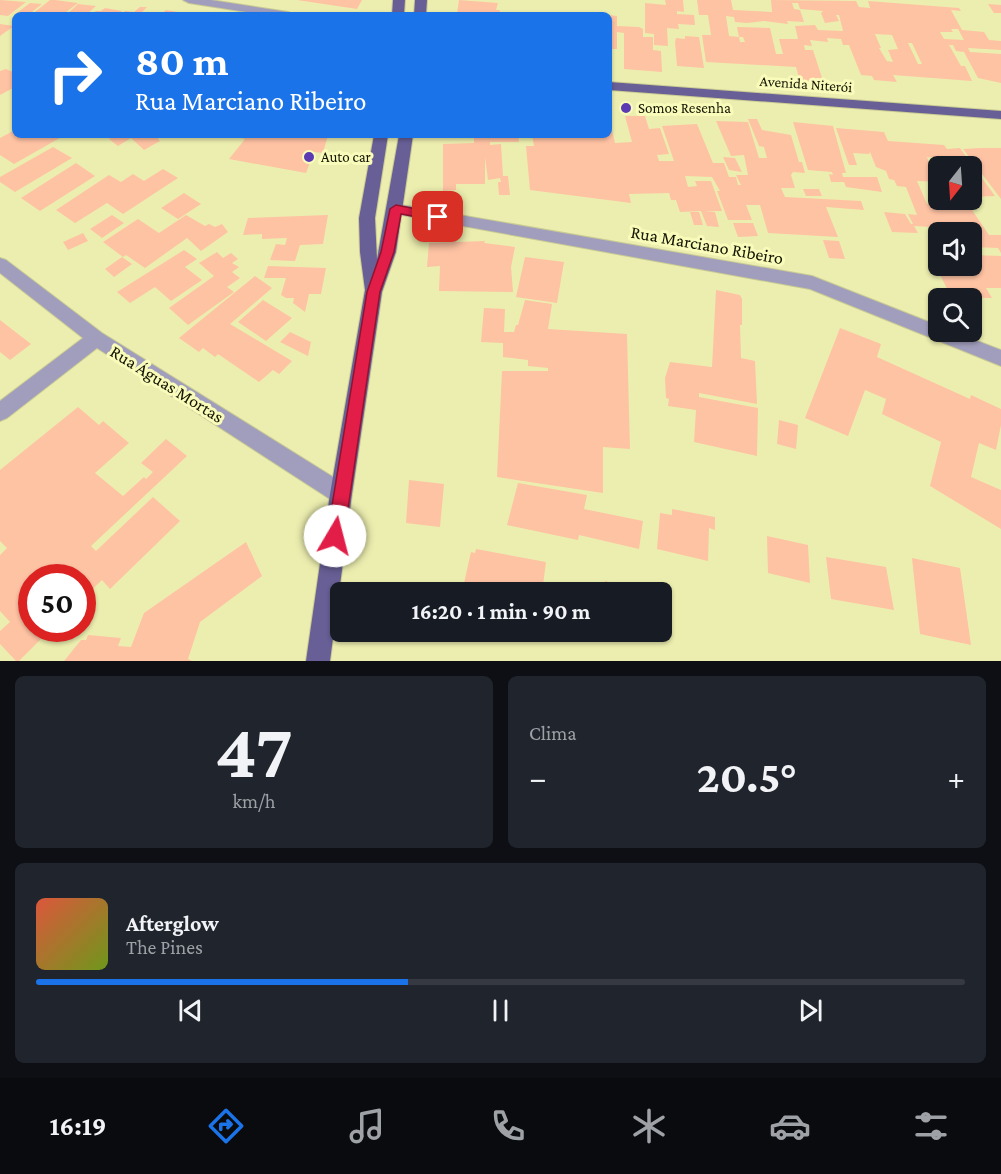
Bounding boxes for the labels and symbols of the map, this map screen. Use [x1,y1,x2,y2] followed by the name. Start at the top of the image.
[759,73,853,95] street label: Avenida Niterói
[638,100,731,116] place label: Somos Resenha
[619,101,633,115] marker: Somos Resenha
[321,149,372,165] place label: Auto car
[302,150,316,164] marker: Auto car
[928,156,982,210] north arrow
[412,191,463,242] pin
[629,222,785,268] street label: Rua Marciano Ribeiro
[107,341,227,427] street label: Rua Águas Mortas
[303,504,367,568] position arrow
[18,564,96,642] speed limit sign: 50

